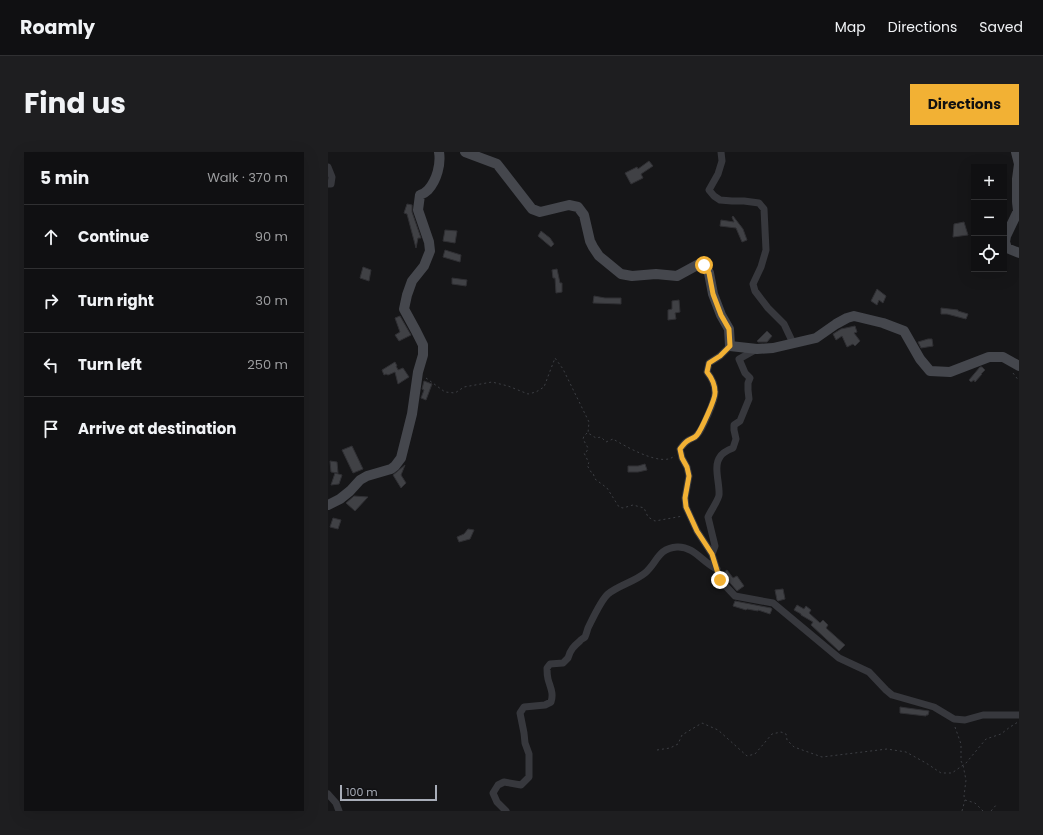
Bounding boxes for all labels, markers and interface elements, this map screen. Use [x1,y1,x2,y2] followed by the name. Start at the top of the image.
[20,14,95,41] text: Roamly
[835,17,866,37] text: Map
[888,17,957,37] text: Directions
[979,17,1023,37] text: Saved
[24,84,126,123] text: Find us
[910,84,1019,125] button: Directions
[971,164,1007,272] map controls
[971,164,1007,200] button: +
[40,166,89,190] text: 5 min
[207,168,288,187] text: Walk · 370 m
[971,200,1007,236] button: −
[40,226,62,248] icon: ahead
[78,226,149,247] text: Continue
[255,227,288,246] text: 90 m
[971,236,1007,272] button: locate
[695,256,713,274] route start
[40,290,62,312] icon: right
[78,290,154,311] text: Turn right
[255,291,288,310] text: 30 m
[40,354,62,376] icon: left
[78,354,142,375] text: Turn left
[247,355,288,374] text: 250 m
[40,418,62,440] icon: arrive
[78,418,236,439] text: Arrive at destination
[711,571,729,589] route end
[340,783,437,802] scale bar
[346,784,378,800] text: 100 m

